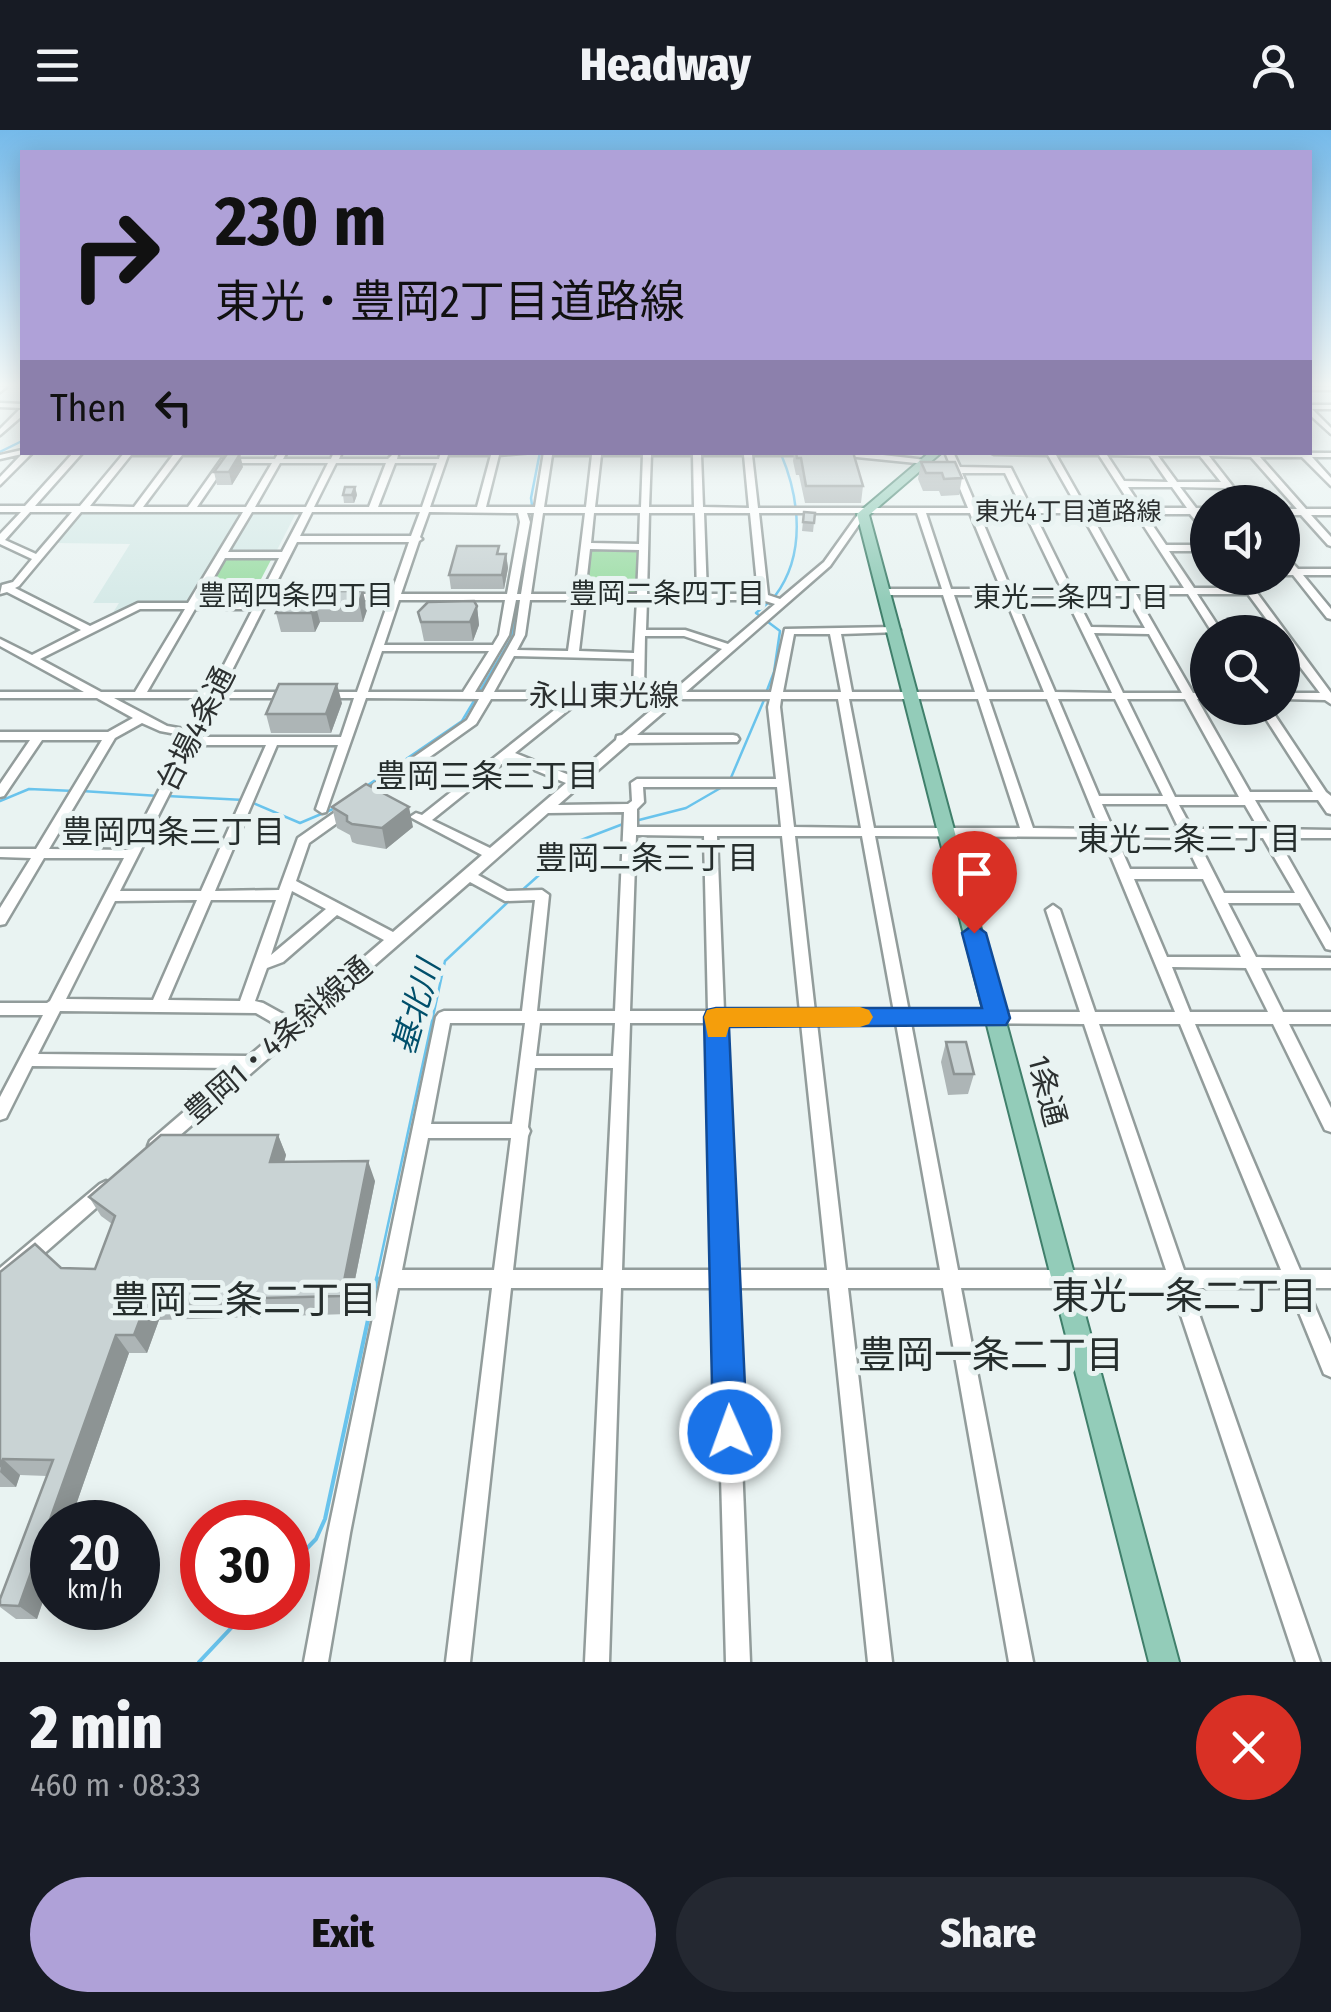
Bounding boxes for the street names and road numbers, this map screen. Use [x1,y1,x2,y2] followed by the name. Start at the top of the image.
[974,497,1162,527] street label: 東光4丁目道路線
[149,661,243,797] street label: 台場4条通
[529,678,679,714] street label: 永山東光線
[177,949,379,1131] street label: 豊岡1・4条斜線通
[1020,1052,1074,1130] street label: 1条通

